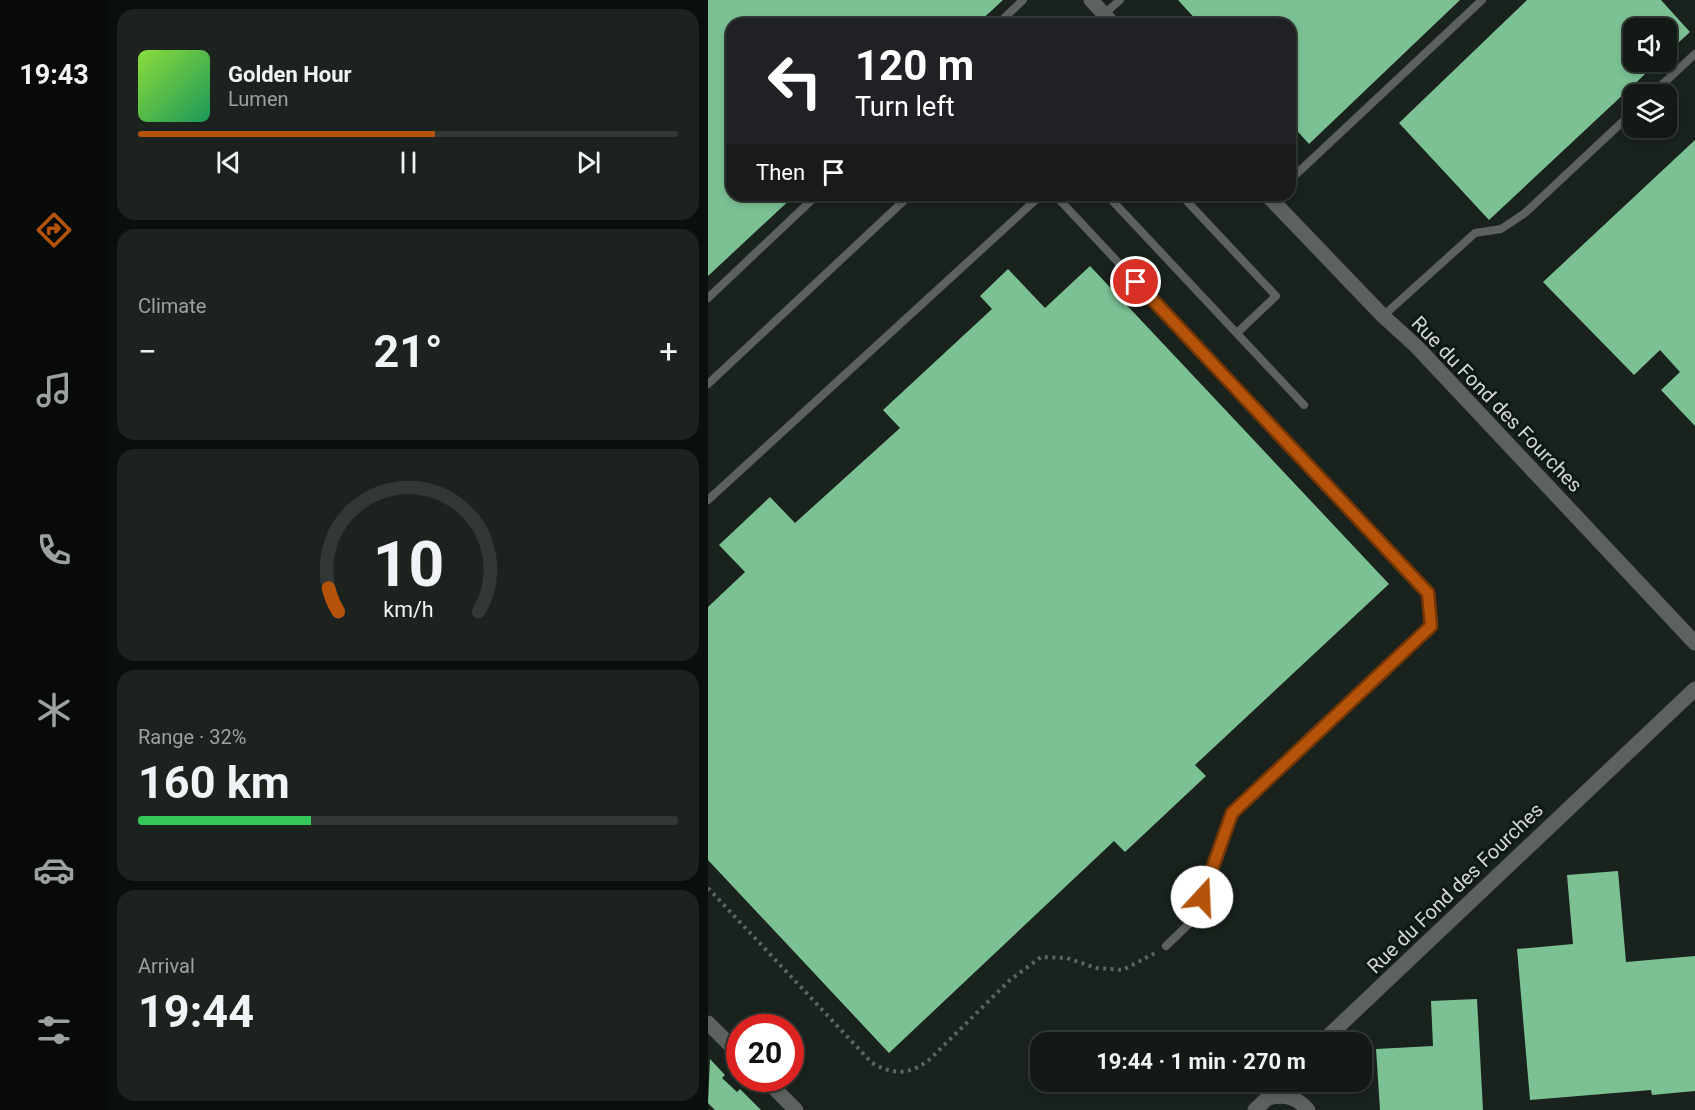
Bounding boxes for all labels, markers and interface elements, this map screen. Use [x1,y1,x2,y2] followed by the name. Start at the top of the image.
[1623,18,1677,138] map controls
[1623,18,1677,72] button: sound
[855,41,974,90] text: 120 m
[756,42,834,120] icon: left
[19,59,89,91] text: 19:43
[228,62,352,87] text: Golden Hour
[1623,84,1677,138] button: layers
[228,87,289,111] text: Lumen
[855,91,955,123] text: Turn left
[212,146,245,179] icon: previous
[392,146,425,179] icon: pause
[572,146,605,179] icon: next
[817,156,850,189] icon: arrive
[756,160,805,185] text: Then
[33,209,75,251] icon: directions
[1110,256,1161,307] pin
[1119,265,1152,298] icon: arrive
[138,294,206,318] text: Climate
[1407,311,1587,497] street label: Rue du Fond des Fourches
[373,325,443,378] text: 21°
[138,332,157,371] text: −
[659,332,678,371] text: +
[33,369,75,411] icon: music
[372,528,444,601] text: 10
[33,529,75,571] icon: phone
[383,597,433,622] text: km/h
[33,689,75,731] icon: climate
[138,725,246,749] text: Range · 32%
[138,756,290,809] text: 160 km
[1362,798,1548,978] street label: Rue du Fond des Fourches
[33,849,75,891] icon: car
[1170,865,1234,929] position arrow
[138,954,195,978] text: Arrival
[138,985,254,1038] text: 19:44
[33,1009,75,1051] icon: filters
[726,1014,804,1092] speed limit sign: 20
[1096,1049,1306,1074] text: 19:44 · 1 min · 270 m

